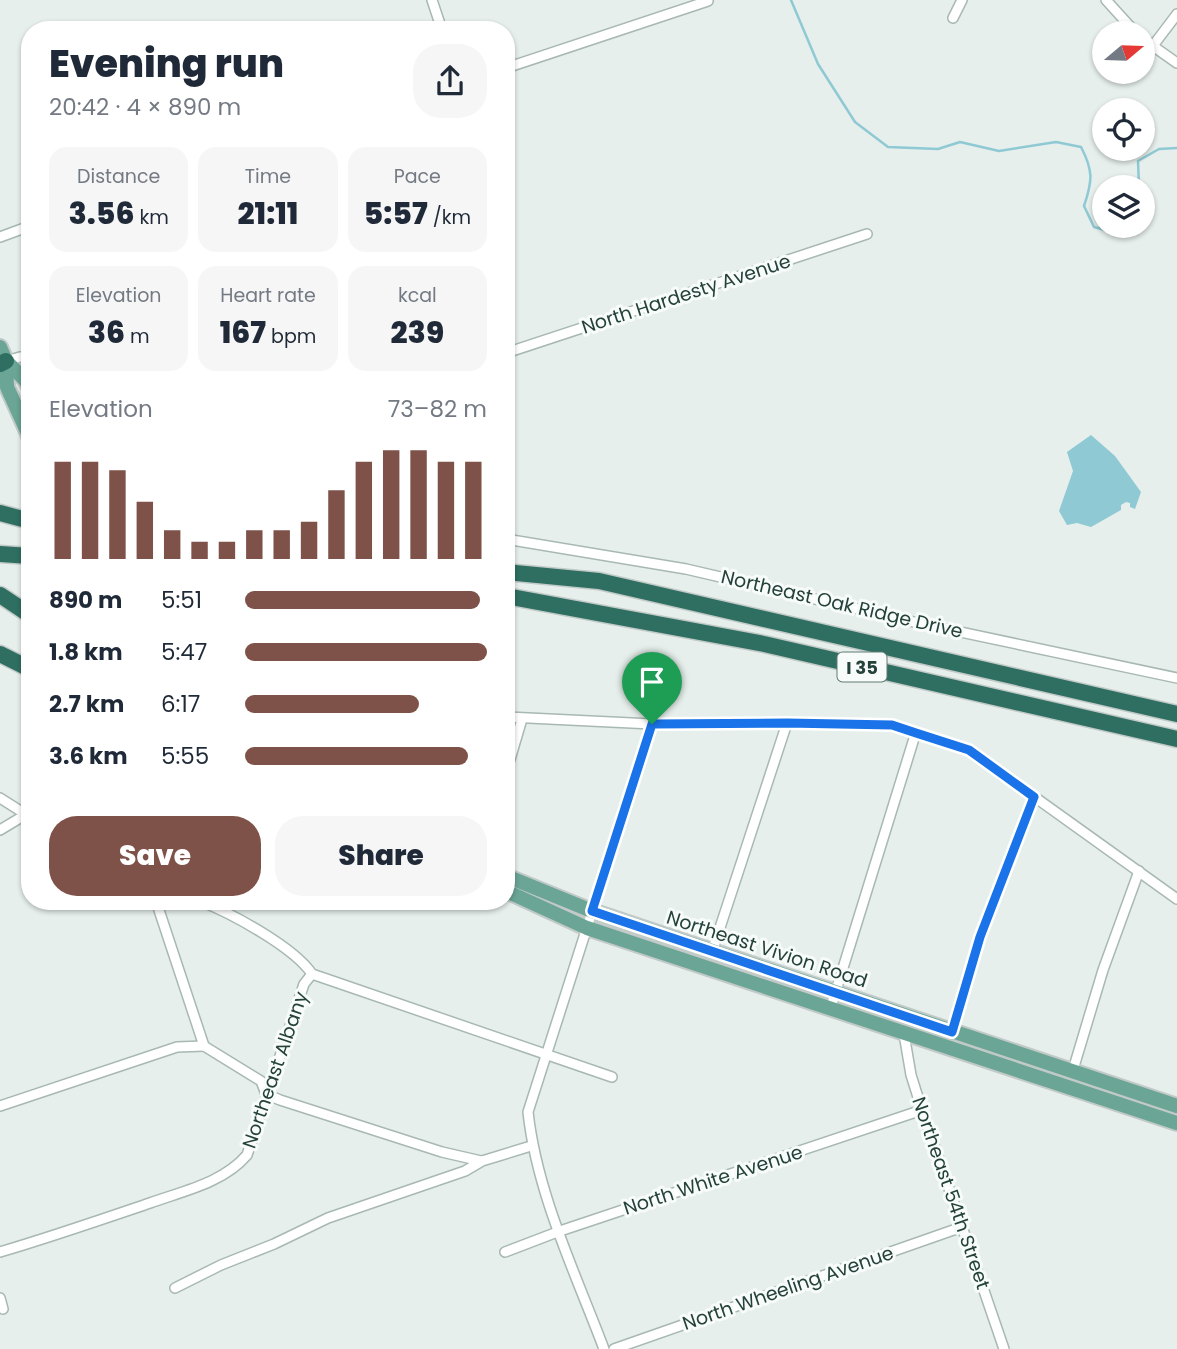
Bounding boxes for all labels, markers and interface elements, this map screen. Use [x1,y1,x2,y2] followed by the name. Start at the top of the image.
[1092,21,1155,84] north arrow
[1092,21,1155,238] map controls
[49,37,284,90] text: Evening run
[413,44,487,118] button: share
[49,91,241,123] text: 20:42 · 4 × 890 m
[1092,98,1155,161] button: locate
[77,163,160,190] text: Distance
[245,163,291,190] text: Time
[394,163,441,190] text: Pace
[1092,175,1155,238] button: layers
[68,192,134,235] text: 3.56
[238,192,298,235] text: 21:11
[364,192,428,235] text: 5:57
[134,204,169,231] text: km
[428,204,471,231] text: /km
[578,247,794,341] street label: North Hardesty Avenue
[76,282,161,309] text: Elevation
[220,282,316,309] text: Heart rate
[398,282,437,309] text: kcal
[88,311,125,354] text: 36
[220,311,266,354] text: 167
[391,311,444,354] text: 239
[125,323,150,350] text: m
[266,323,316,350] text: bpm
[49,393,153,425] text: Elevation
[388,393,487,425] text: 73–82 m
[719,563,965,645] street label: Northeast Oak Ridge Drive
[49,584,122,616] text: 890 m
[161,584,202,616] text: 5:51
[49,636,123,668] text: 1.8 km
[161,636,207,668] text: 5:47
[622,652,682,724] pin
[838,652,886,682] road number: I 35
[633,663,671,701] icon: arrive
[49,688,124,720] text: 2.7 km
[161,688,200,720] text: 6:17
[49,740,128,772] text: 3.6 km
[161,740,209,772] text: 5:55
[49,816,261,896] button: Save
[275,816,487,896] button: Share
[663,904,871,994] street label: Northeast Vivion Road
[235,988,315,1152] street label: Northeast Albany
[905,1093,997,1293] street label: Northeast 54th Street
[620,1138,806,1222] street label: North White Avenue
[679,1239,897,1337] street label: North Wheeling Avenue

